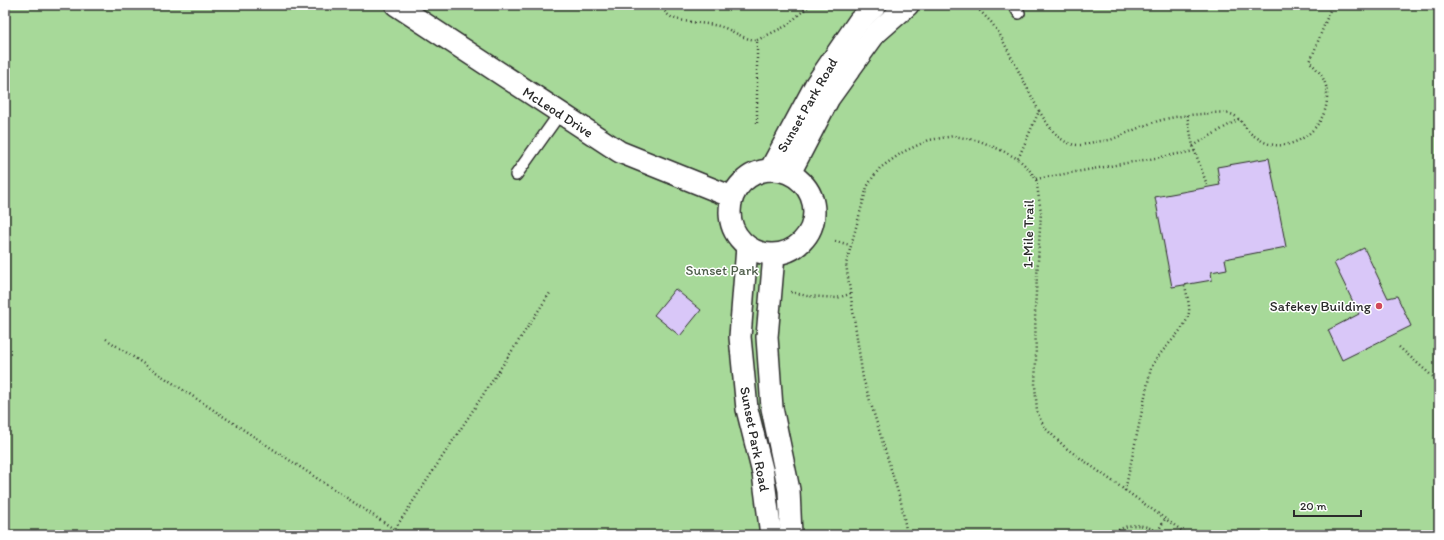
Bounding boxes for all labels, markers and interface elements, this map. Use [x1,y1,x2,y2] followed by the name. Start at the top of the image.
[774,55,842,156] street label: Sunset Park Road
[519,83,596,142] street label: McLeod Drive
[1019,200,1038,268] street label: 1-Mile Trail
[686,262,758,279] park label: Sunset Park
[1270,298,1372,315] place label: Safekey Building
[1374,301,1384,311] marker: Safekey Building
[736,385,773,493] street label: Sunset Park Road
[1294,492,1361,518] scale bar
[1300,499,1327,513] text: 20 m

